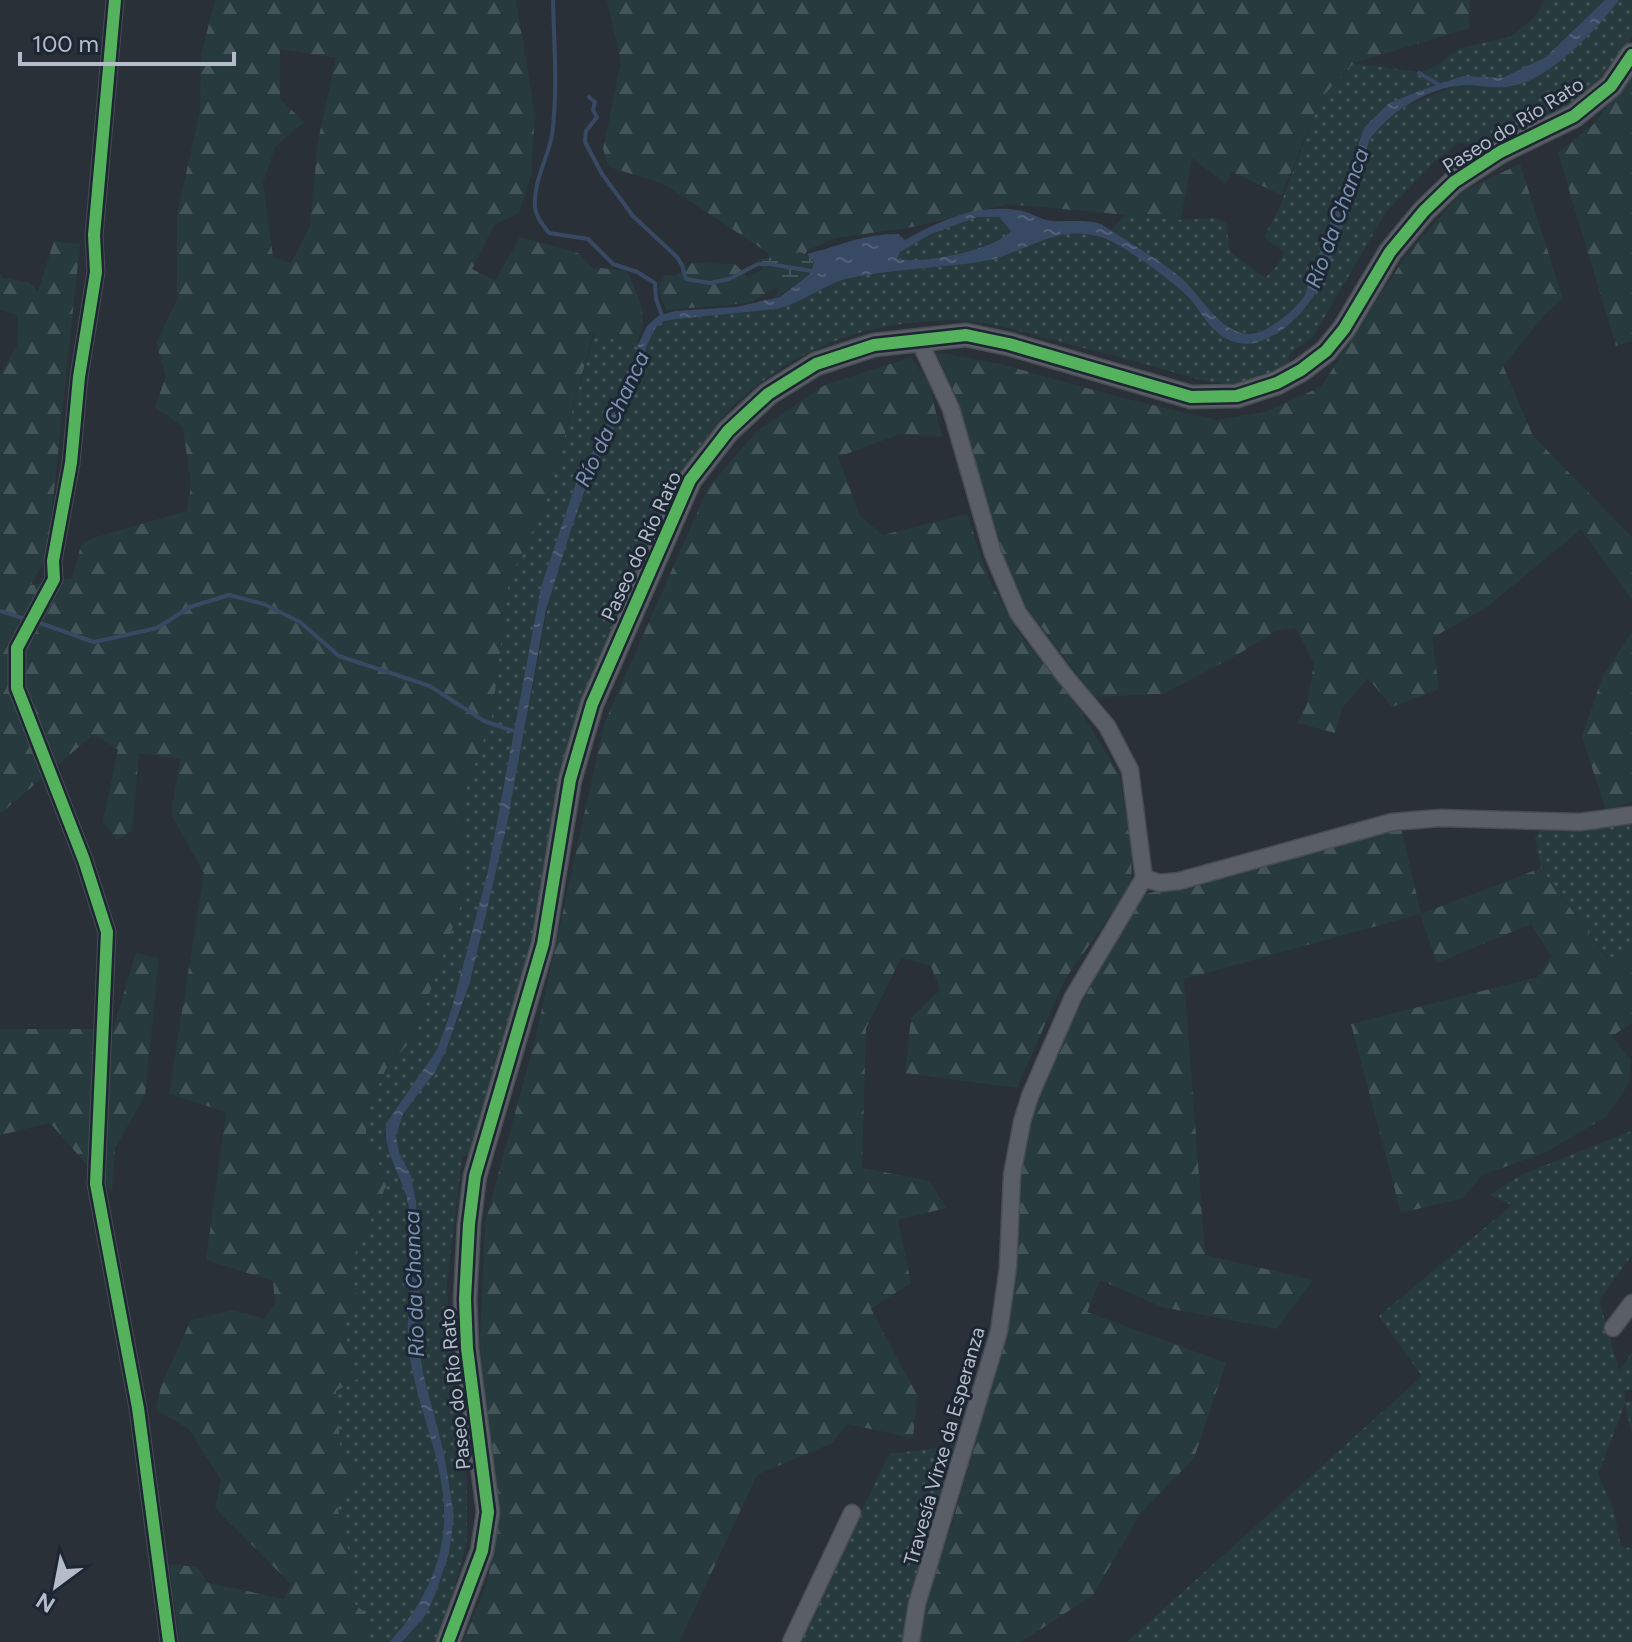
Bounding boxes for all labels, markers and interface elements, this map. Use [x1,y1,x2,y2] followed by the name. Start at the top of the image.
[20,16,234,66] scale bar
[32,29,99,58] text: 100 m
[1438,72,1588,178] street label: Paseo do Río Rato
[1299,144,1375,291] water label: Río da Chanca
[569,347,655,491] water label: Río da Chanca
[596,467,686,625] street label: Paseo do Río Rato
[398,1210,430,1358] water label: Río da Chanca
[435,1307,475,1471] street label: Paseo do Río Rato
[898,1324,990,1568] street label: Travesía Virxe da Esperanza
[16,1546,96,1626] north arrow
[31,1587,60,1618] text: N

